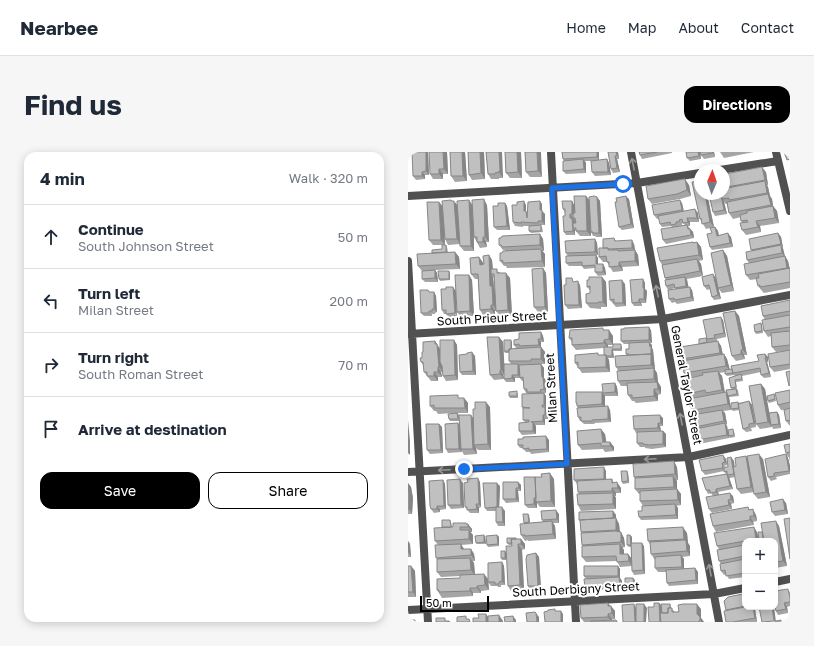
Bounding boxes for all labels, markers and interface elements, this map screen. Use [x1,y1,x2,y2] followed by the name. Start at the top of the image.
[20,16,98,39] text: Nearbee
[566,19,606,36] text: Home
[628,19,656,36] text: Map
[678,19,719,36] text: About
[741,19,794,36] text: Contact
[684,86,790,123] button: Directions
[24,88,122,121] text: Find us
[629,157,637,170] one-way arrow
[694,164,730,200] north arrow
[40,168,85,189] text: 4 min
[289,170,368,186] text: Walk · 320 m
[614,175,632,193] route start
[78,220,144,238] text: Continue
[40,226,62,248] icon: ahead
[338,229,368,245] text: 50 m
[78,238,214,254] text: South Johnson Street
[78,284,140,302] text: Turn left
[653,285,661,298] one-way arrow
[40,290,62,312] icon: left
[330,293,368,309] text: 200 m
[78,302,154,318] text: Milan Street
[436,308,548,328] street label: South Prieur Street
[668,324,706,446] street label: General Taylor Street
[78,348,149,366] text: Turn right
[542,352,560,423] street label: Milan Street
[40,354,62,376] icon: right
[338,357,368,373] text: 70 m
[78,366,204,382] text: South Roman Street
[677,413,685,426] one-way arrow
[40,418,62,440] icon: arrive
[78,420,227,438] text: Arrive at destination
[644,456,657,463] one-way arrow
[455,460,473,478] route end
[438,466,451,474] one-way arrow
[40,472,200,509] button: Save
[208,472,368,509] button: Share
[742,538,778,610] map controls
[742,538,778,574] button: +
[706,564,714,577] one-way arrow
[742,574,778,610] button: −
[512,578,640,600] street label: South Derbigny Street
[420,594,489,613] scale bar
[426,596,452,609] text: 50 m

